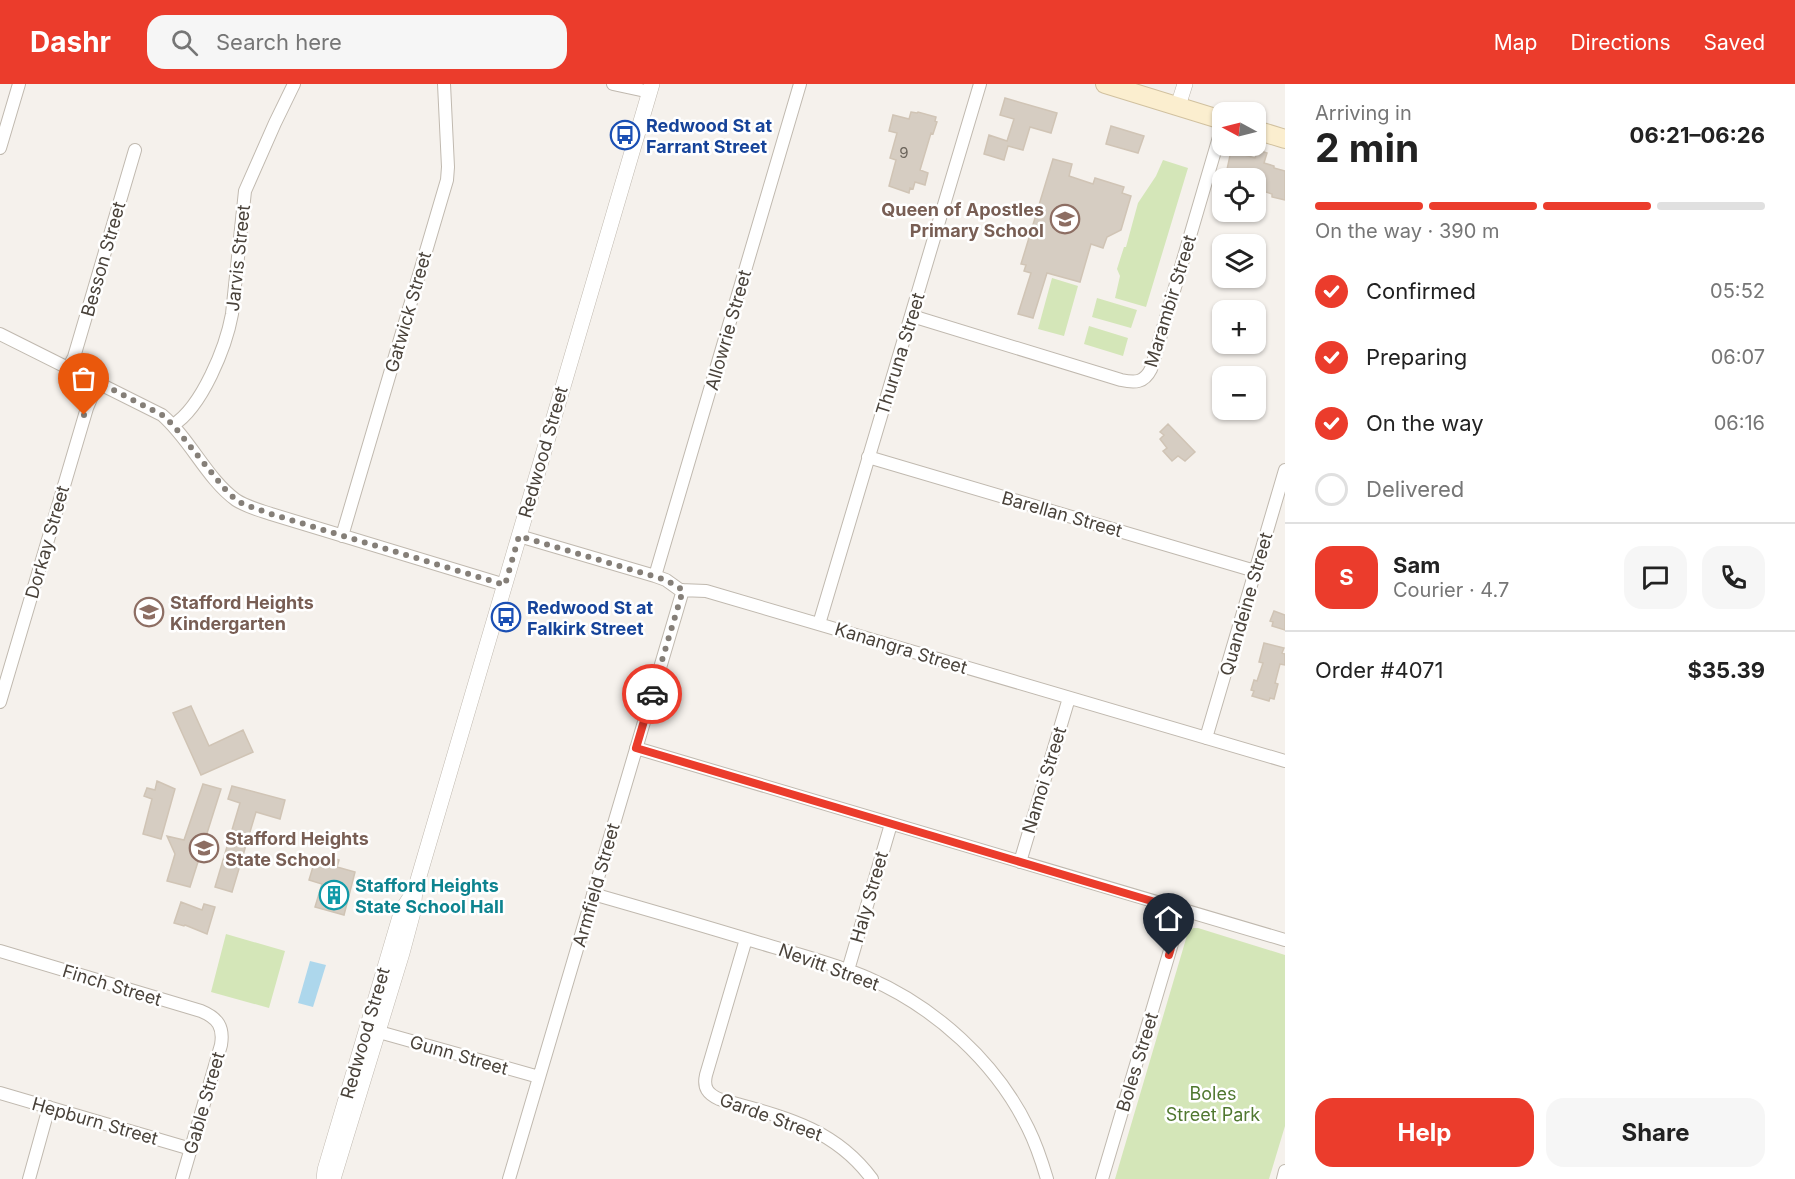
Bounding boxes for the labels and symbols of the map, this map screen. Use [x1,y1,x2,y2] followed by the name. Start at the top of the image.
[1212,102,1266,156] north arrow
[646,115,773,157] place label: Redwood St at Farrant Street
[609,119,641,151] bus stop icon: Redwood St at Farrant Street
[899,143,909,162] house number: 9
[77,199,129,319] street label: Besson Street
[881,199,1044,241] place label: Queen of Apostles Primary School
[222,203,254,312] street label: Jarvis Street
[1049,203,1081,235] school or university icon: Queen of Apostles Primary School
[1140,232,1200,370] street label: Marambir Street
[381,249,435,375] street label: Gatwick Street
[701,267,755,393] street label: Allowrie Street
[871,290,929,418] street label: Thuruna Street
[58,353,109,415] pin
[514,384,572,520] street label: Redwood Street
[21,483,73,601] street label: Dorkay Street
[999,487,1125,541] street label: Barellan Street
[1216,530,1277,678] street label: Quandeine Street
[170,592,314,634] place label: Stafford Heights Kindergarten
[133,596,165,628] school or university icon: Stafford Heights Kindergarten
[527,597,654,639] place label: Redwood St at Falkirk Street
[490,601,522,633] bus stop icon: Redwood St at Falkirk Street
[832,618,970,678] street label: Kanangra Street
[622,664,682,724] courier
[1018,724,1070,836] street label: Namoi Street
[568,820,624,949] street label: Armfield Street
[225,828,369,870] place label: Stafford Heights State School
[188,832,220,864] school or university icon: Stafford Heights State School
[846,849,892,945] street label: Haly Street
[355,875,504,917] place label: Stafford Heights State School Hall
[318,879,350,911] building icon: Stafford Heights State School Hall
[1143,893,1194,955] pin
[776,939,882,995] street label: Nevitt Street
[60,960,164,1010] street label: Finch Street
[336,965,394,1101] street label: Redwood Street
[1112,1010,1162,1114] street label: Boles Street
[407,1031,511,1079] street label: Gunn Street
[179,1049,229,1156] street label: Gable Street
[1166,1083,1260,1125] park label: Boles Street Park
[717,1089,825,1145] street label: Garde Street
[30,1093,161,1149] street label: Hepburn Street

